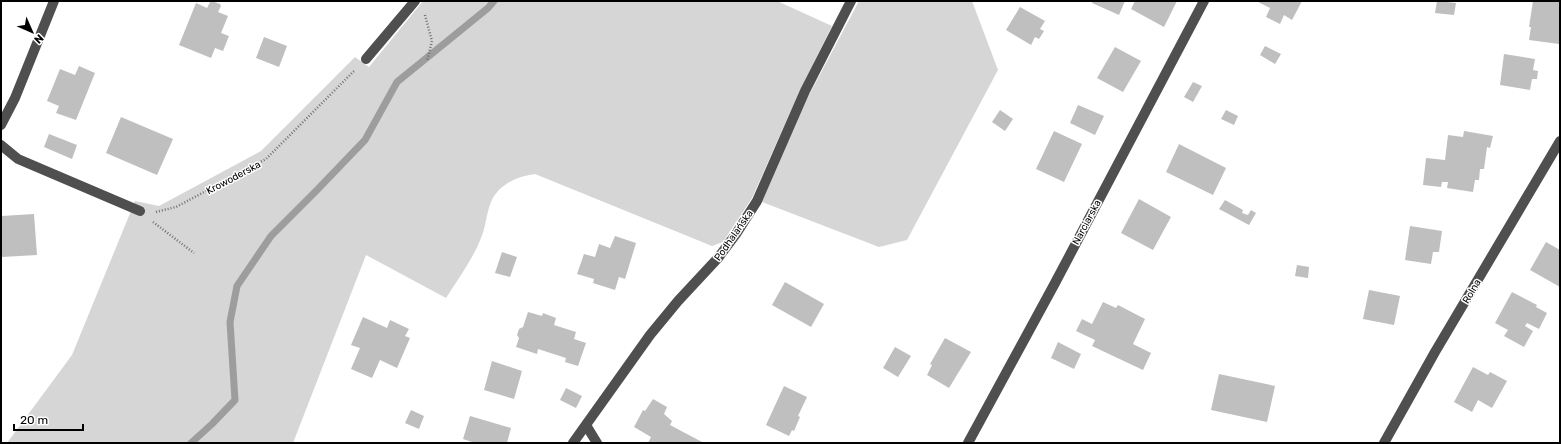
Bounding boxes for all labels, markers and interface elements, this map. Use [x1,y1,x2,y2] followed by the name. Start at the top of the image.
[12,12,52,52] north arrow
[31,31,46,46] text: N
[204,159,263,197] street label: Krowoderska
[1070,198,1104,247] street label: Narciarska
[712,208,756,263] street label: Podhalańska
[1460,277,1484,306] street label: Rolna
[14,406,83,432] scale bar
[20,413,48,427] text: 20 m

